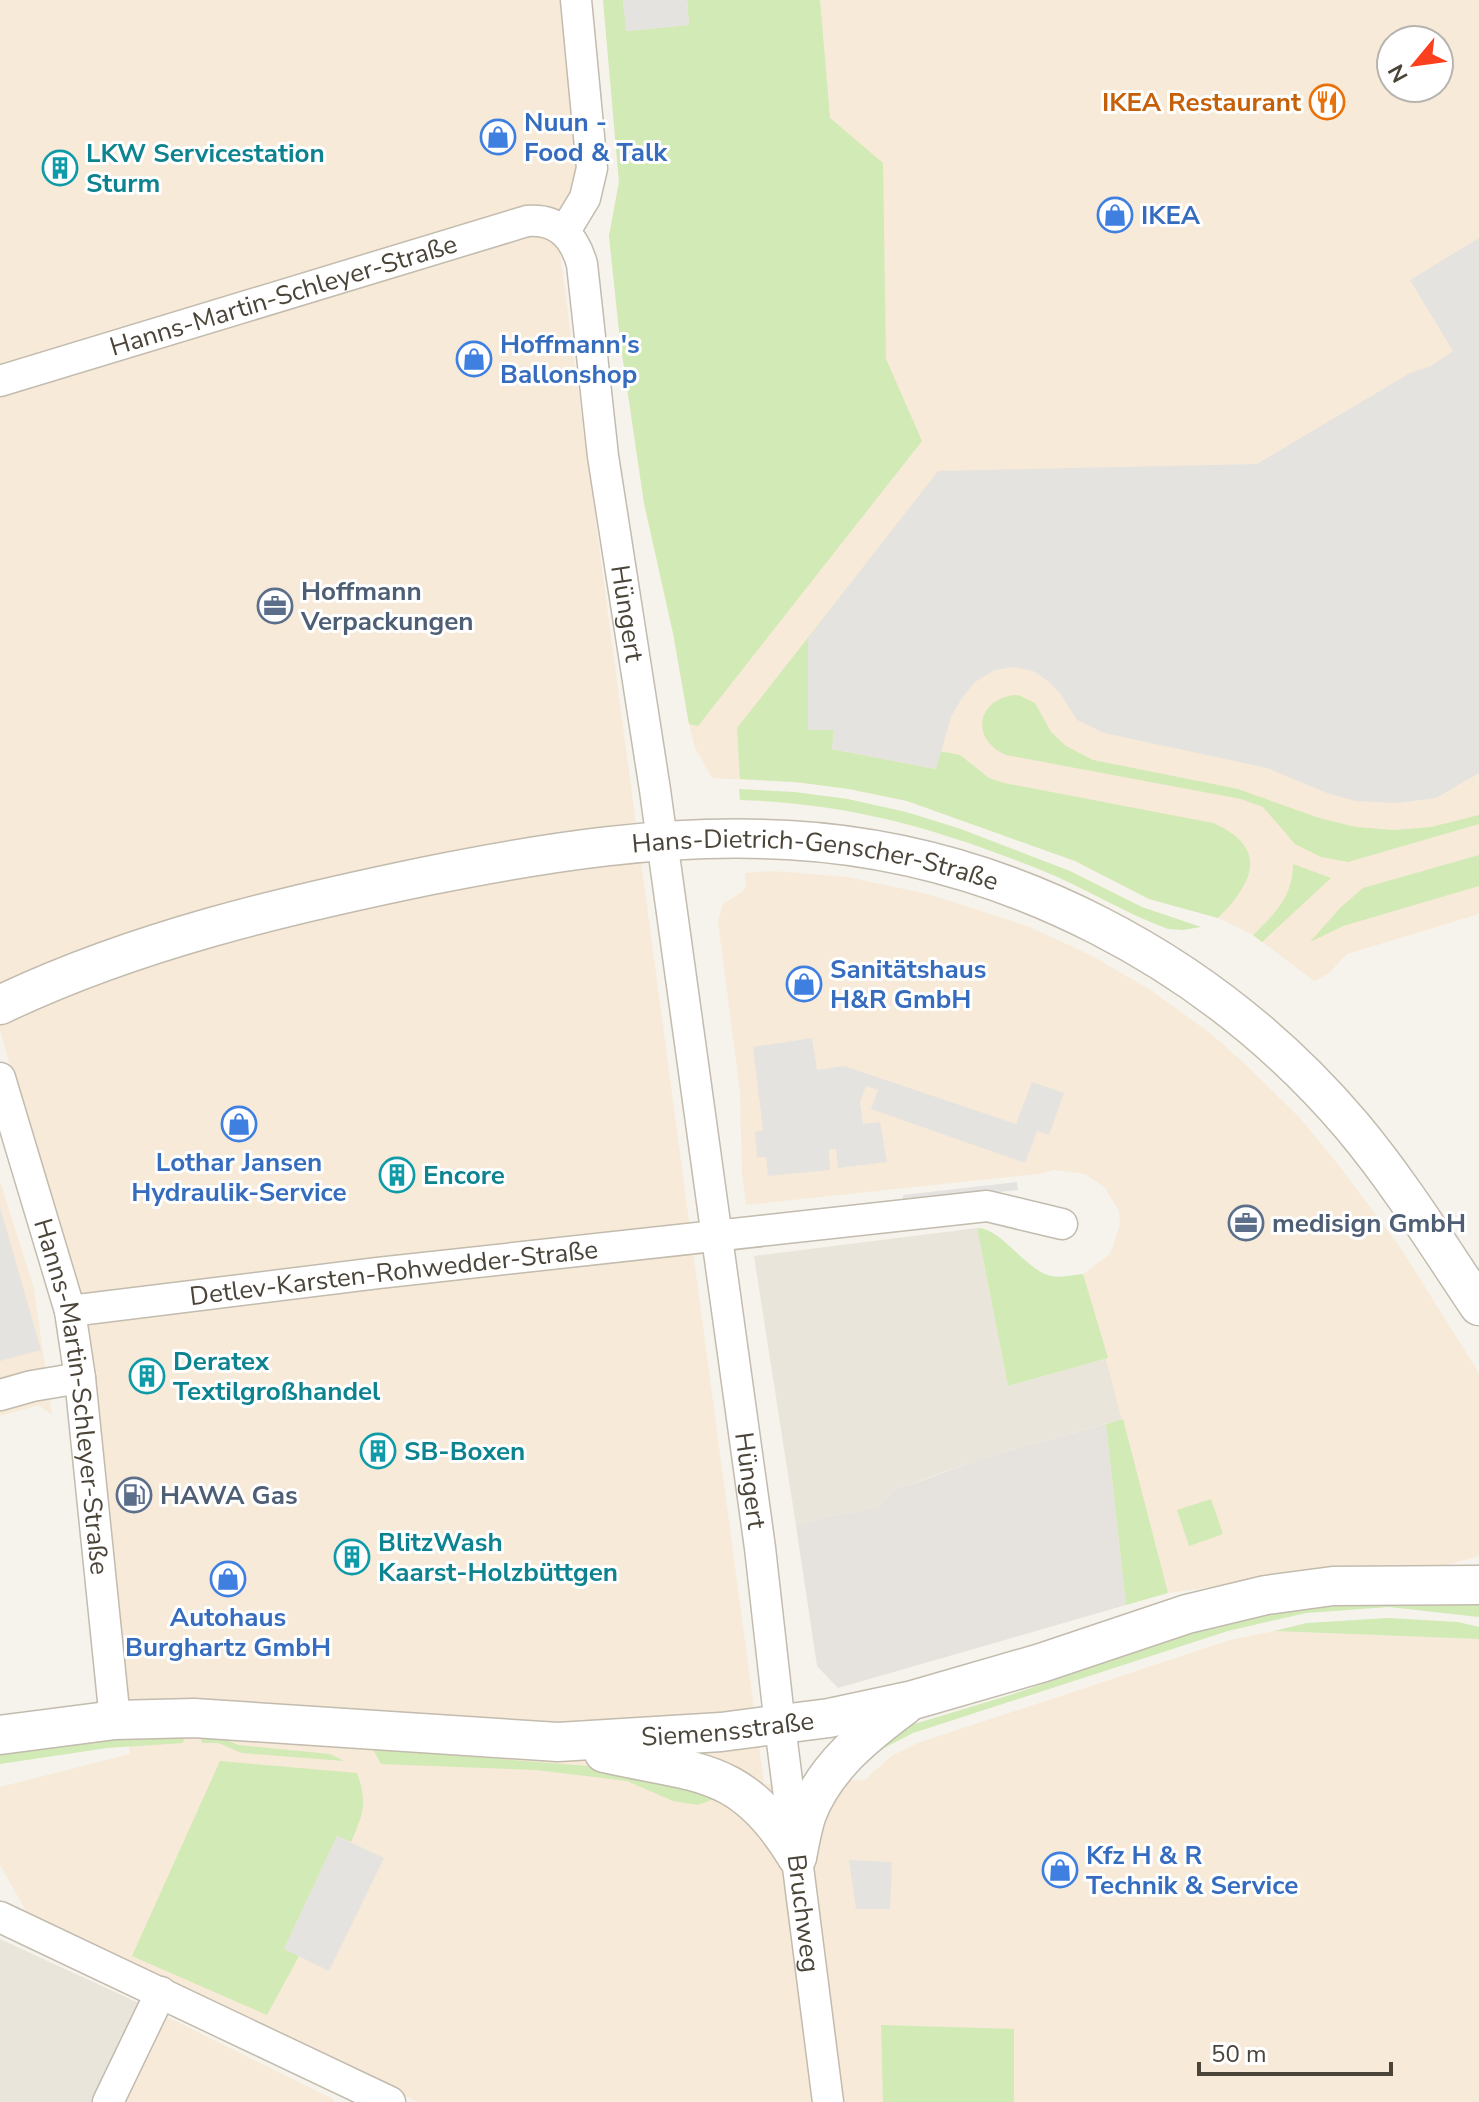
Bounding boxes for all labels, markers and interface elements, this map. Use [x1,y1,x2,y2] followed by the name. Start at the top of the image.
[1375,24,1455,104] north arrow
[1381,59,1415,88] text: N
[1308,83,1346,121] restaurant icon: IKEA Restaurant
[1102,85,1302,120] place label: IKEA Restaurant
[524,105,668,170] place label: Nuun - Food & Talk
[479,118,517,156] shop icon: Nuun - Food & Talk
[86,136,325,201] place label: LKW Servicestation Sturm
[41,149,79,187] building icon: LKW Servicestation Sturm
[1096,196,1134,234] shop icon: IKEA
[1141,198,1201,233] place label: IKEA
[105,226,461,364] street label: Hanns-Martin-Schleyer-Straße
[500,327,640,392] place label: Hoffmann's Ballonshop
[455,340,493,378] shop icon: Hoffmann's Ballonshop
[603,562,652,665] street label: Hüngert
[300,574,473,639] place label: Hoffmann Verpackungen
[256,587,294,625] office icon: Hoffmann Verpackungen
[630,821,1003,899] street label: Hans-Dietrich-Genscher-Straße
[830,952,987,1017] place label: Sanitätshaus H&R GmbH
[785,965,823,1003] shop icon: Sanitätshaus H&R GmbH
[220,1105,258,1143] shop icon: Lothar Jansen Hydraulik-Service
[131,1145,347,1210] place label: Lothar Jansen Hydraulik-Service
[378,1156,416,1194] building icon: Encore
[423,1158,505,1193] place label: Encore
[1227,1204,1265,1242] office icon: medisign GmbH
[1272,1206,1466,1241] place label: medisign GmbH
[26,1214,118,1576] street label: Hanns-Martin-Schleyer-Straße
[188,1231,600,1314] street label: Detlev-Karsten-Rohwedder-Straße
[173,1344,381,1409] place label: Deratex Textilgroßhandel
[128,1357,166,1395] building icon: Deratex Textilgroßhandel
[727,1430,775,1532] street label: Hüngert
[359,1432,397,1470] building icon: SB-Boxen
[404,1434,525,1469] place label: SB-Boxen
[115,1476,153,1514] fuel station icon: HAWA Gas
[160,1478,298,1513] place label: HAWA Gas
[378,1525,618,1590] place label: BlitzWash Kaarst-Holzbüttgen
[333,1538,371,1576] building icon: BlitzWash Kaarst-Holzbüttgen
[209,1560,247,1598] shop icon: Autohaus Burghartz GmbH
[125,1600,331,1665] place label: Autohaus Burghartz GmbH
[640,1703,816,1754] street label: Siemensstraße
[1086,1838,1298,1903] place label: Kfz H & R Technik & Service
[1041,1851,1079,1889] shop icon: Kfz H & R Technik & Service
[779,1852,829,1974] street label: Bruchweg
[1199,2026,1391,2076] scale bar
[1211,2038,1267,2070] text: 50 m

